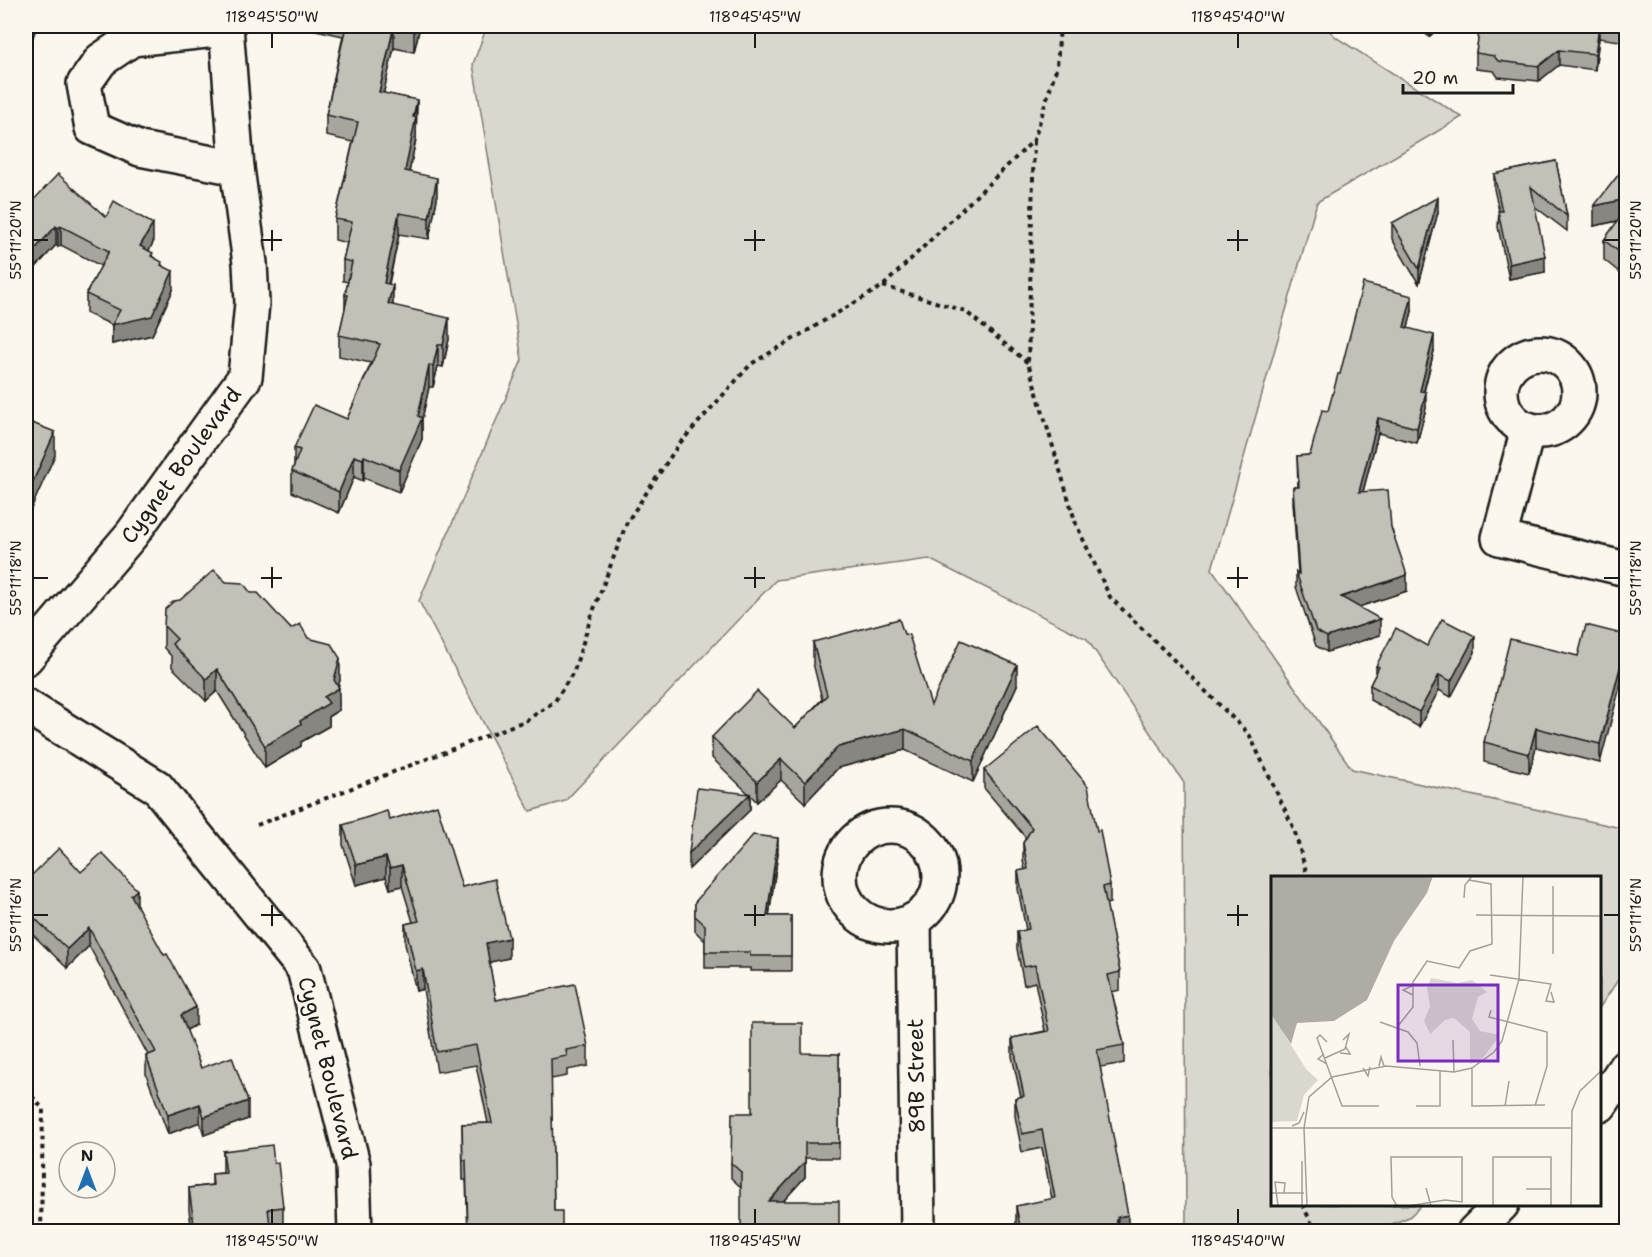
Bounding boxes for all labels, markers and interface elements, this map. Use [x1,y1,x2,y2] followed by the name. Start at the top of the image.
[225,7,319,27] text: 118°45'50"W
[709,7,801,27] text: 118°45'45"W
[1191,7,1285,27] text: 118°45'40"W
[1403,57,1512,95] scale bar
[1412,66,1458,90] text: 20 m
[6,200,26,280] text: 55°11'20"N
[1626,200,1646,280] text: 55°11'20"N
[114,381,248,549] street label: Cygnet Boulevard
[6,540,26,616] text: 55°11'18"N
[1626,540,1646,616] text: 55°11'18"N
[1271,876,1601,1206] inset map
[6,878,26,952] text: 55°11'16"N
[1626,878,1646,952] text: 55°11'16"N
[291,974,365,1162] street label: Cygnet Boulevard
[900,1018,932,1134] street label: 89B Street
[57,1140,117,1200] north arrow
[81,1145,93,1166] text: N
[225,1231,319,1251] text: 118°45'50"W
[709,1231,801,1251] text: 118°45'45"W
[1191,1231,1285,1251] text: 118°45'40"W

